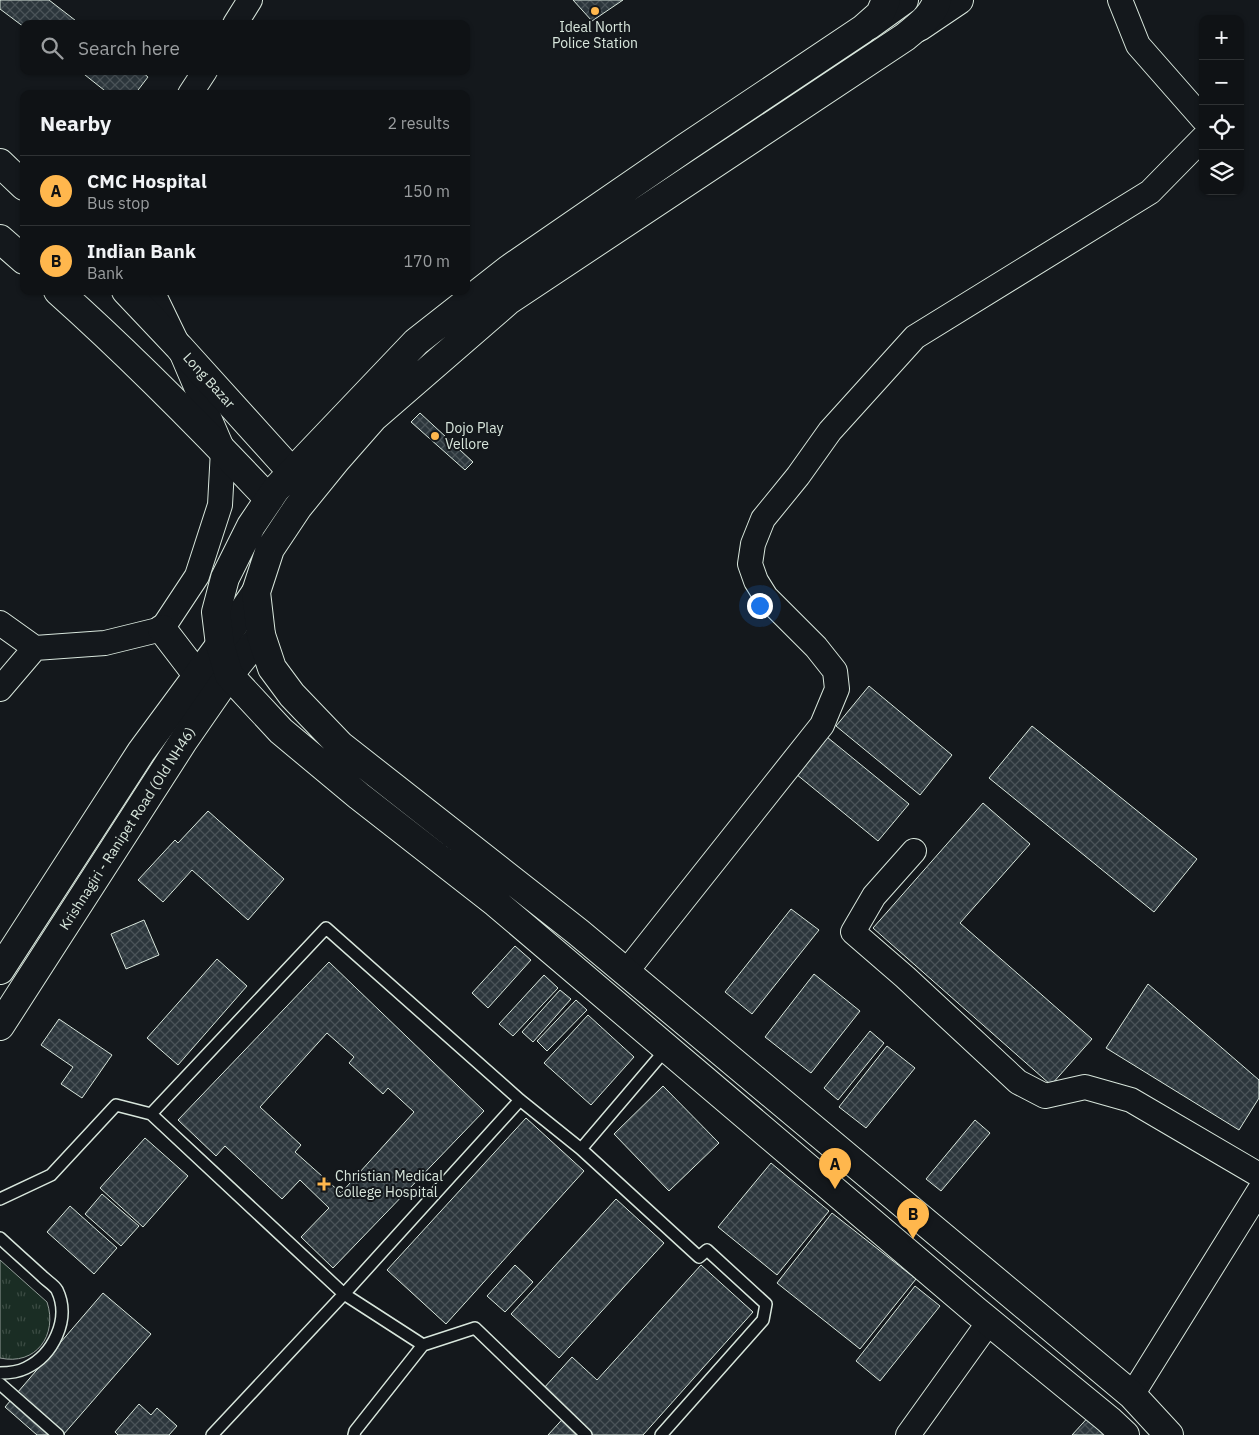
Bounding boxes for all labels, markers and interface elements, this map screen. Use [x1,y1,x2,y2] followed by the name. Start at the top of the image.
[589,5,601,17] marker: Ideal North Police Station
[1199,15,1244,195] map controls
[1199,15,1244,60] button: +
[552,18,638,52] place label: Ideal North Police Station
[20,20,470,75] search box
[38,34,66,62] icon: search
[78,36,180,60] text: Search here
[1199,60,1244,105] button: −
[1199,105,1244,150] button: locate
[40,109,111,137] text: Nearby
[387,113,450,133] text: 2 results
[1199,150,1244,195] button: layers
[87,169,207,193] text: CMC Hospital
[51,181,61,201] text: A
[403,181,450,201] text: 150 m
[87,193,150,213] text: Bus stop
[87,239,196,263] text: Indian Bank
[51,251,61,271] text: B
[403,251,450,271] text: 170 m
[87,263,124,283] text: Bank
[179,349,239,412] street label: Long Bazar
[445,419,504,453] place label: Dojo Play Vellore
[429,430,441,442] marker: Dojo Play Vellore
[747,593,773,619] your location
[55,723,199,933] street label: Krishnagiri - Ranipet Road (Old NH46)
[819,1148,851,1189] pin: A
[335,1167,443,1201] place label: Christian Medical College Hospital
[317,1177,331,1191] marker: Christian Medical College Hospital
[897,1198,929,1239] pin: B

